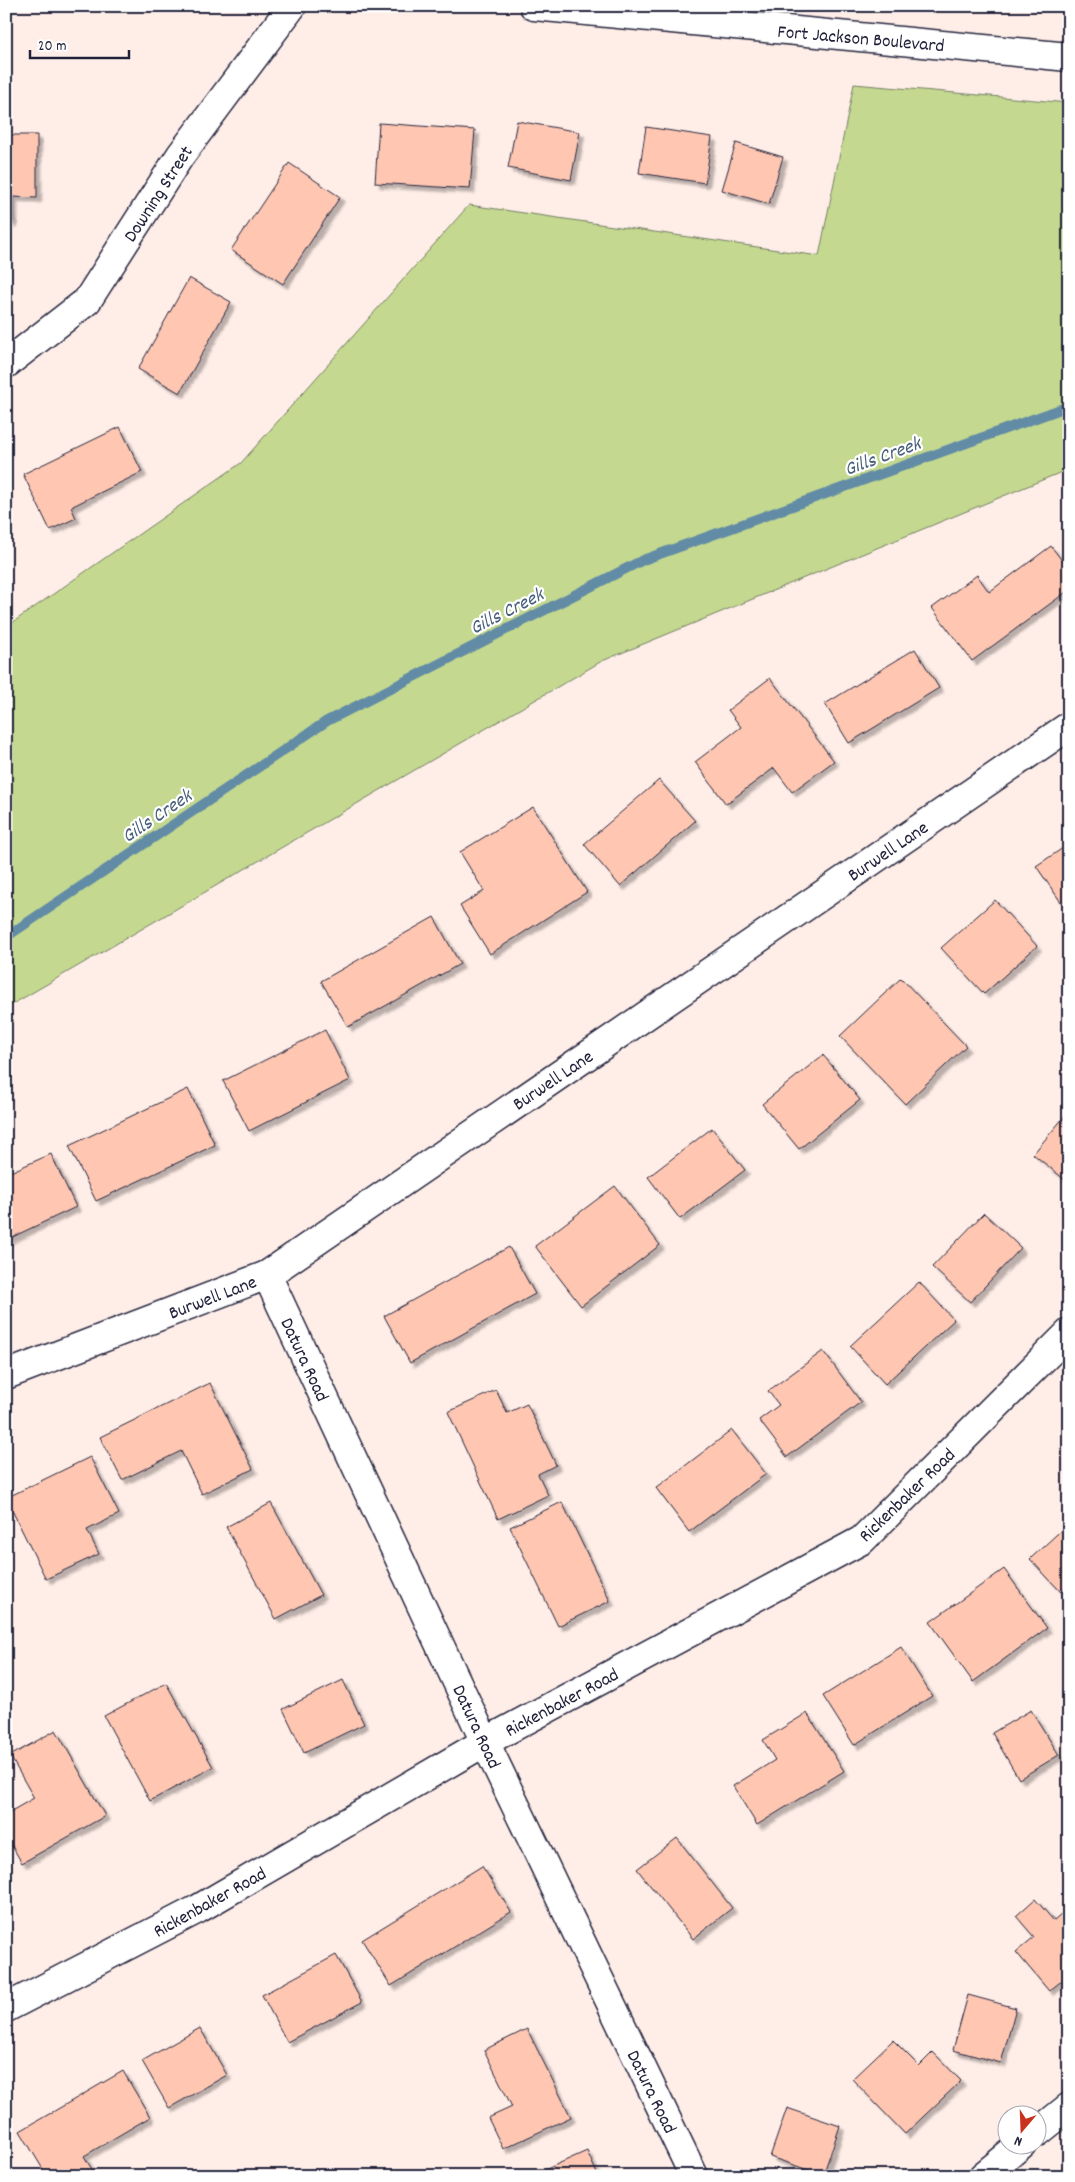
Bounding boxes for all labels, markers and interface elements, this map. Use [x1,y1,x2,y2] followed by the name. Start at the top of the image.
[776,20,945,61] street label: Fort Jackson Boulevard
[30,28,129,60] scale bar
[38,36,66,58] text: 20 m
[119,141,201,249] street label: Downing Street
[841,430,927,485] water label: Gills Creek
[466,581,551,643] water label: Gills Creek
[117,783,200,851] water label: Gills Creek
[843,816,935,890] street label: Burwell Lane
[508,1045,600,1119] street label: Burwell Lane
[165,1270,261,1328] street label: Burwell Lane
[272,1314,334,1407] street label: Datura Road
[854,1443,963,1550] street label: Rickenbaker Road
[501,1663,624,1745] street label: Rickenbaker Road
[444,1681,506,1774] street label: Datura Road
[149,1862,272,1946] street label: Rickenbaker Road
[618,2046,682,2139] street label: Datura Road
[998,2104,1048,2154] north arrow
[1012,2130,1025,2151] text: N

